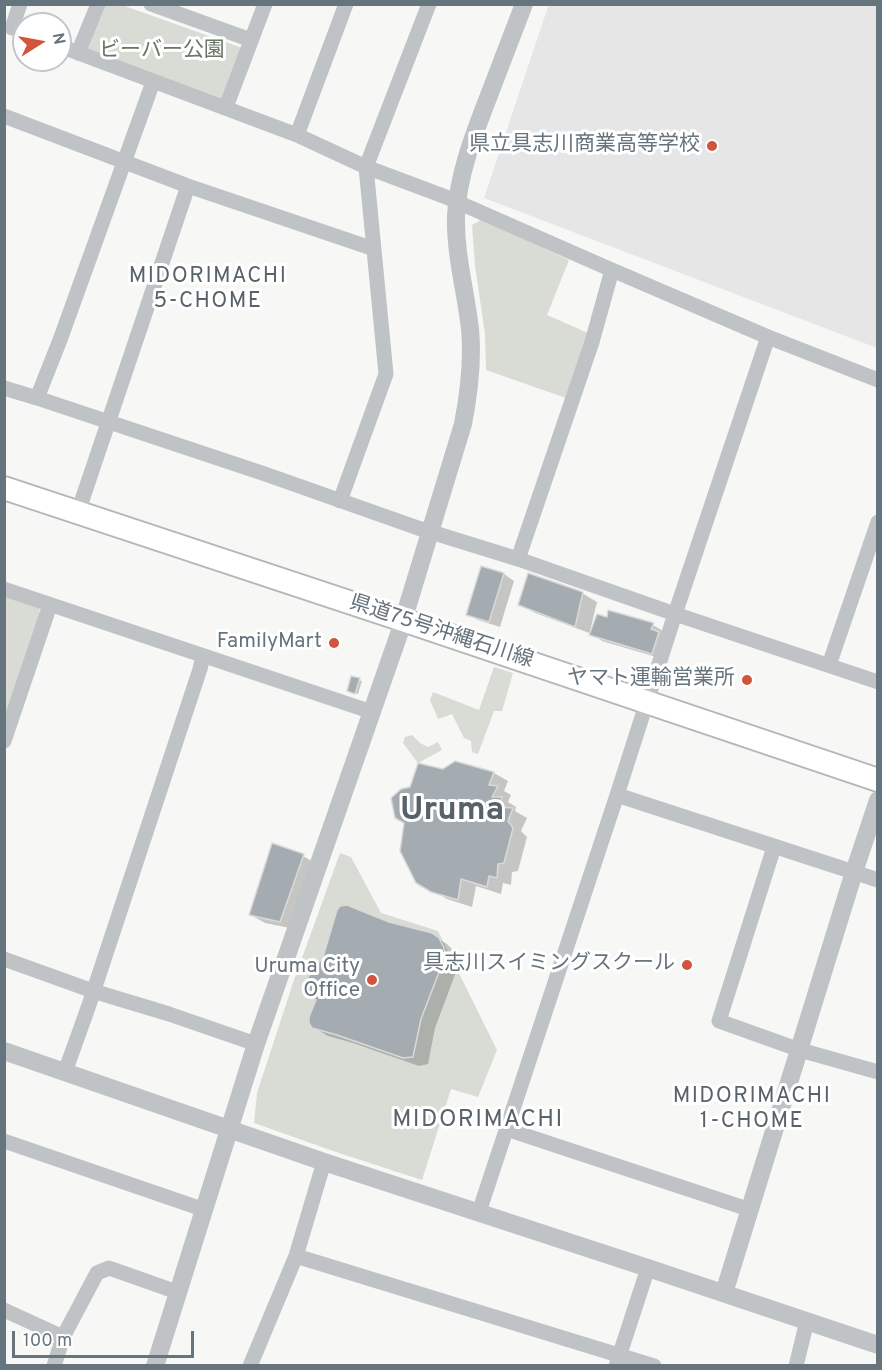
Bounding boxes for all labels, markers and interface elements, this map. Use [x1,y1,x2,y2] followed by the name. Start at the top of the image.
[12,12,72,72] north arrow
[47,31,69,46] text: N
[99,39,225,65] park label: ビーバー公園
[469,133,700,159] place label: 県立具志川商業高等学校
[705,139,719,153] marker: 県立具志川商業高等学校
[129,265,287,316] district label: MIDORIMACHI 5-CHOME
[346,591,536,675] street label: 県道75号沖縄石川線
[217,630,322,656] place label: FamilyMart
[327,636,341,650] marker: FamilyMart
[567,667,735,693] place label: ヤマト運輸営業所
[740,673,754,687] marker: ヤマト運輸営業所
[400,792,504,832] district label: Uruma
[423,952,675,978] place label: 具志川スイミングスクール
[254,955,360,1005] place label: Uruma City Office
[680,958,694,972] marker: 具志川スイミングスクール
[365,973,379,987] marker: Uruma City Office
[673,1085,831,1136] district label: MIDORIMACHI 1-CHOME
[392,1107,564,1135] district label: MIDORIMACHI
[15,1319,196,1357] scale bar
[23,1330,72,1353] text: 100 m

